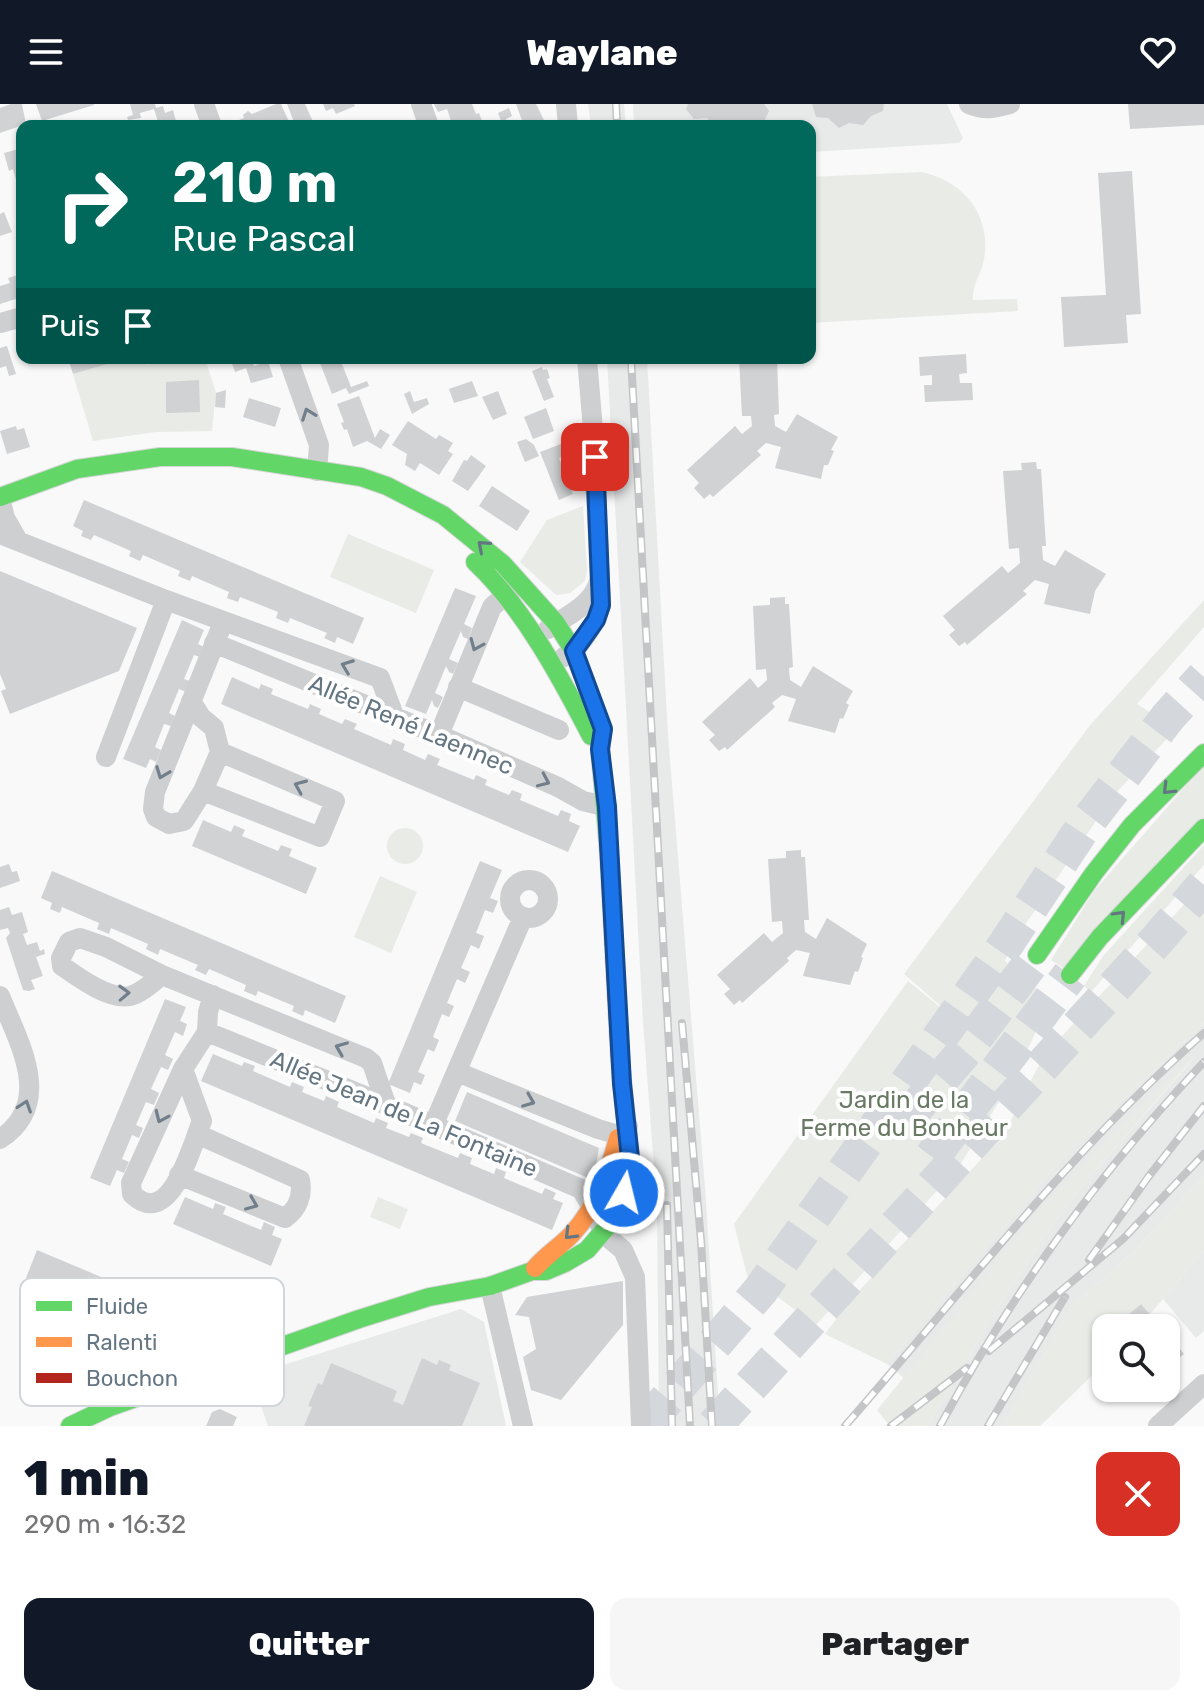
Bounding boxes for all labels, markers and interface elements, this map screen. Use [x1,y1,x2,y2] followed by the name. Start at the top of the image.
[24,30,68,74] icon: menu
[1136,30,1180,74] icon: heart
[526,31,678,74] text: Waylane
[172,150,338,216] text: 210 m
[40,152,144,256] icon: right
[172,217,356,260] text: Rue Pascal
[116,304,160,348] icon: arrive
[40,308,100,344] text: Puis
[301,408,317,422] one-way arrow
[561,423,629,491] pin
[573,435,617,479] icon: arrive
[478,542,492,556] one-way arrow
[470,636,486,651] one-way arrow
[340,659,354,676] one-way arrow
[305,669,517,781] street label: Allée René Laennec
[155,765,172,779] one-way arrow
[536,772,550,788] one-way arrow
[294,779,308,795] one-way arrow
[1163,780,1177,794] one-way arrow
[1111,911,1126,925] one-way arrow
[119,985,131,1002] one-way arrow
[335,1041,349,1057] one-way arrow
[266,1045,542,1183] street label: Allée Jean de La Fontaine
[800,1086,1008,1142] park label: Jardin de la Ferme du Bonheur
[521,1091,535,1108] one-way arrow
[16,1100,32,1114] one-way arrow
[155,1108,171,1123] one-way arrow
[582,1151,666,1235] position arrow
[244,1194,258,1211] one-way arrow
[564,1225,579,1239] one-way arrow
[20,1278,284,1406] legend
[86,1293,148,1320] text: Fluide
[1092,1314,1180,1402] map controls
[1092,1314,1180,1402] button: search
[86,1329,157,1356] text: Ralenti
[86,1365,178,1392] text: Bouchon
[24,1450,150,1507] text: 1 min
[1096,1452,1180,1536] button: close
[24,1509,186,1540] text: 290 m · 16:32
[24,1598,594,1690] button: Quitter
[610,1598,1180,1690] button: Partager

